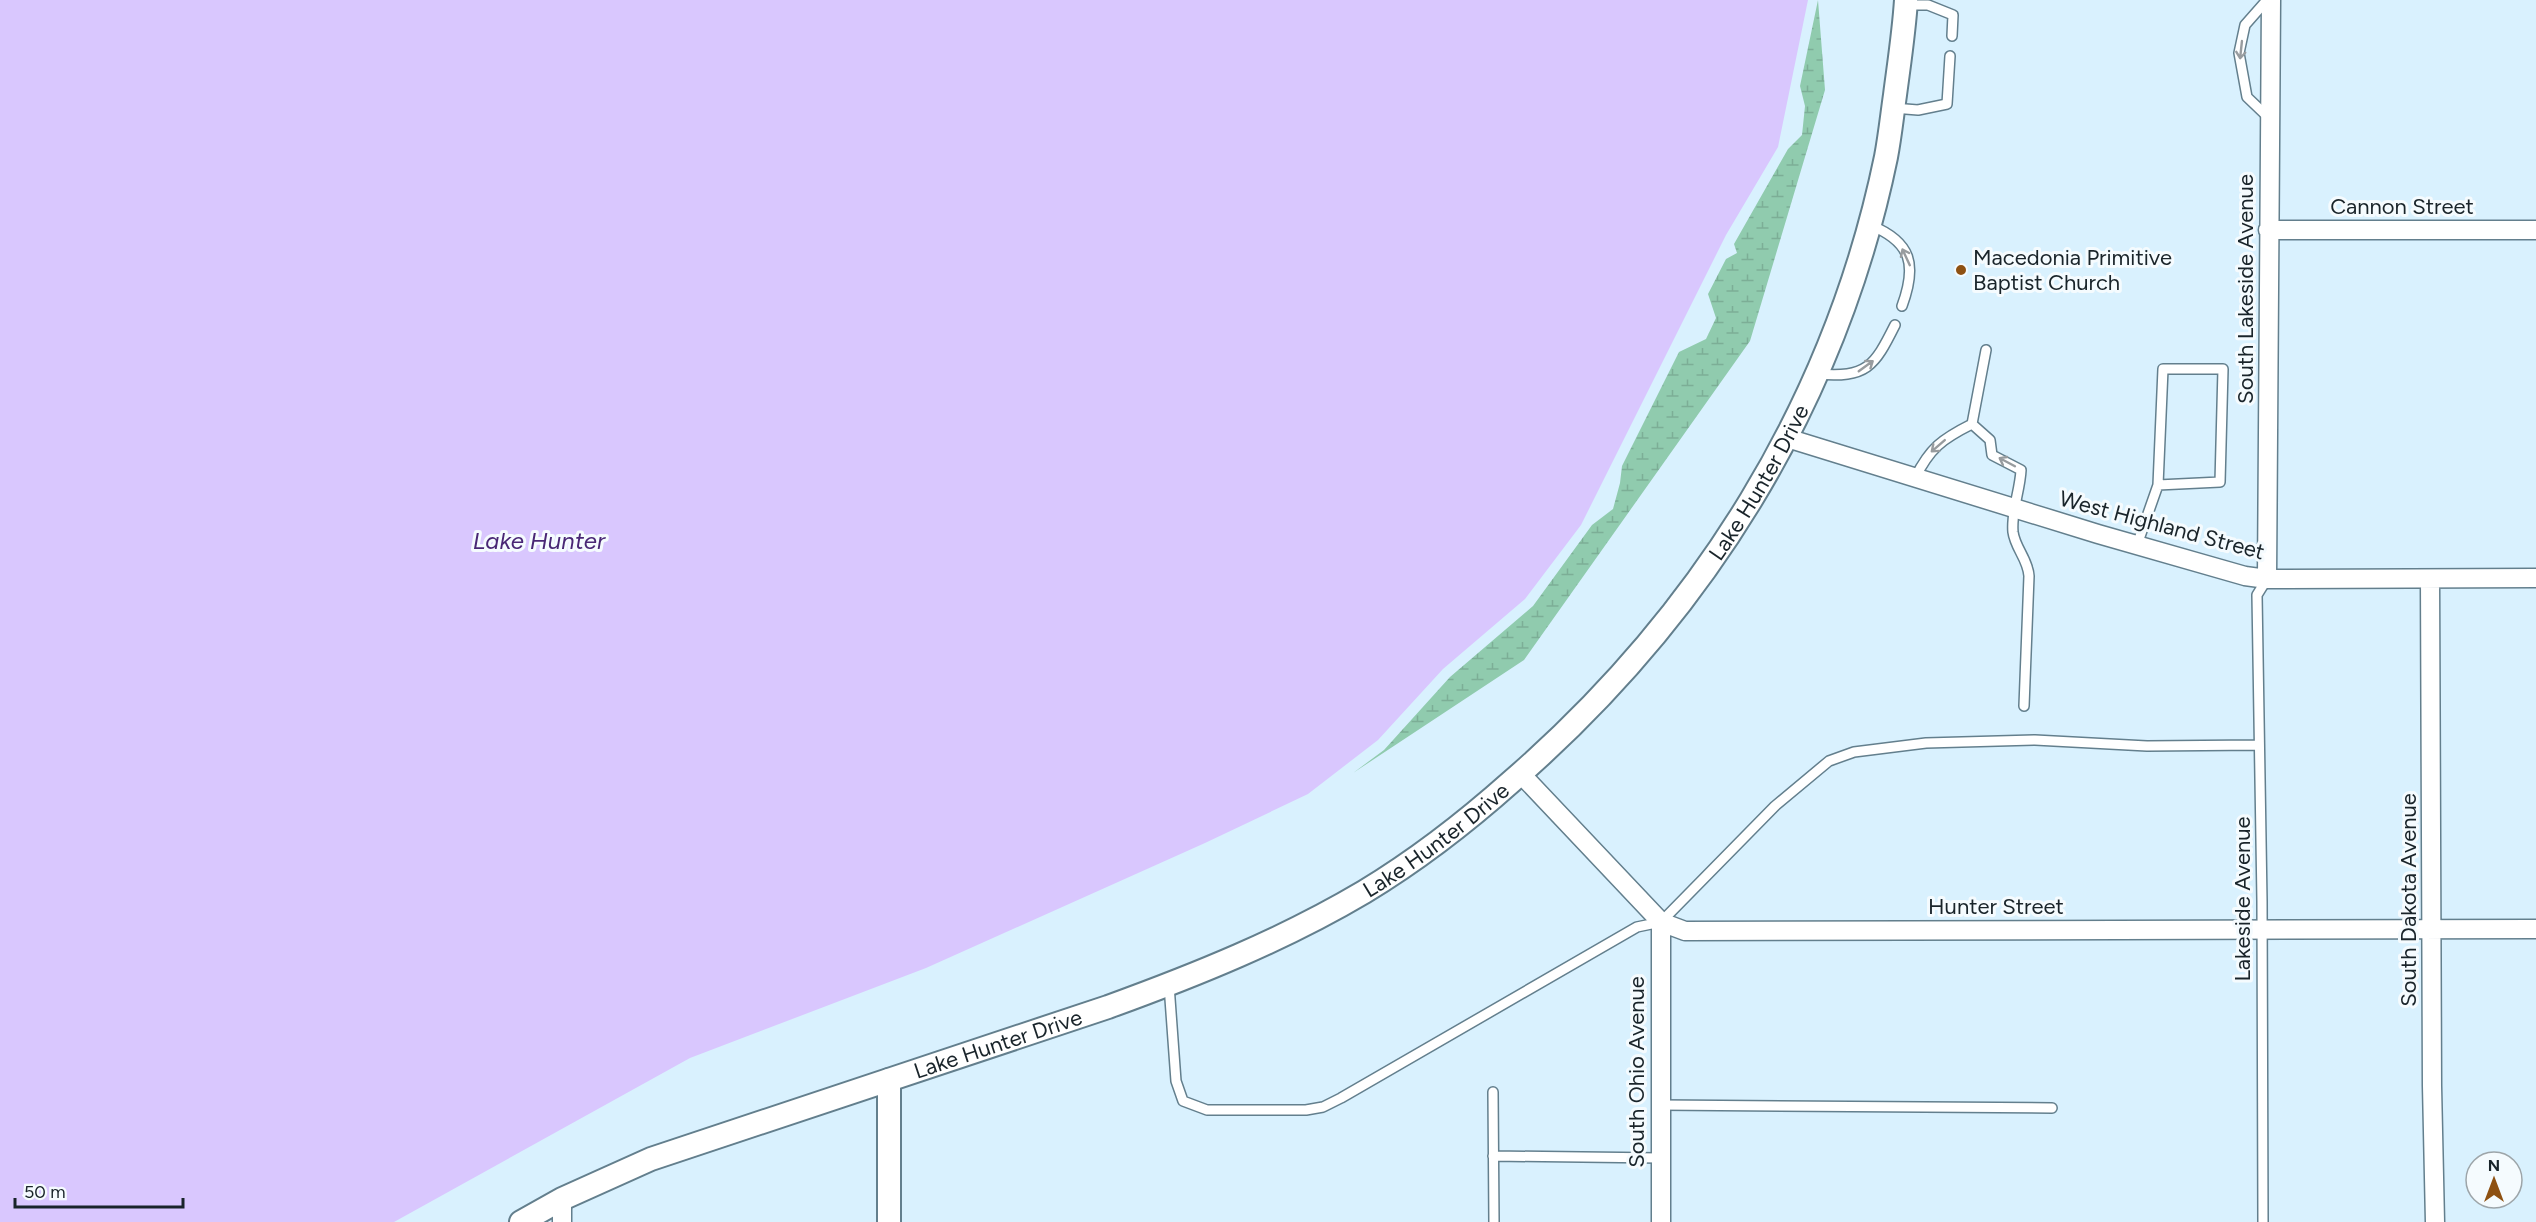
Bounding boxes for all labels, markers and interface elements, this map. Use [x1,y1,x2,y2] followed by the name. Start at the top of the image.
[2235,39,2246,59] one-way arrow
[2232,174,2259,404] street label: South Lakeside Avenue
[2330,193,2474,220] street label: Cannon Street
[1973,244,2172,296] place label: Macedonia Primitive Baptist Church
[1900,248,1912,266] one-way arrow
[1954,263,1968,277] marker: Macedonia Primitive Baptist Church
[1858,360,1874,372] one-way arrow
[1702,400,1814,565] street label: Lake Hunter Drive
[1930,439,1946,452] one-way arrow
[1998,456,2016,467] one-way arrow
[2056,485,2268,565] street label: West Highland Street
[473,526,606,555] water label: Lake Hunter
[1358,777,1514,903] street label: Lake Hunter Drive
[2395,793,2422,1007] street label: South Dakota Avenue
[2229,816,2256,982] street label: Lakeside Avenue
[1928,893,2064,920] street label: Hunter Street
[1623,976,1650,1168] street label: South Ohio Avenue
[910,1003,1085,1084] street label: Lake Hunter Drive
[2464,1150,2524,1210] north arrow
[2488,1156,2500,1175] text: N
[15,1171,183,1209] scale bar
[24,1181,66,1203] text: 50 m

